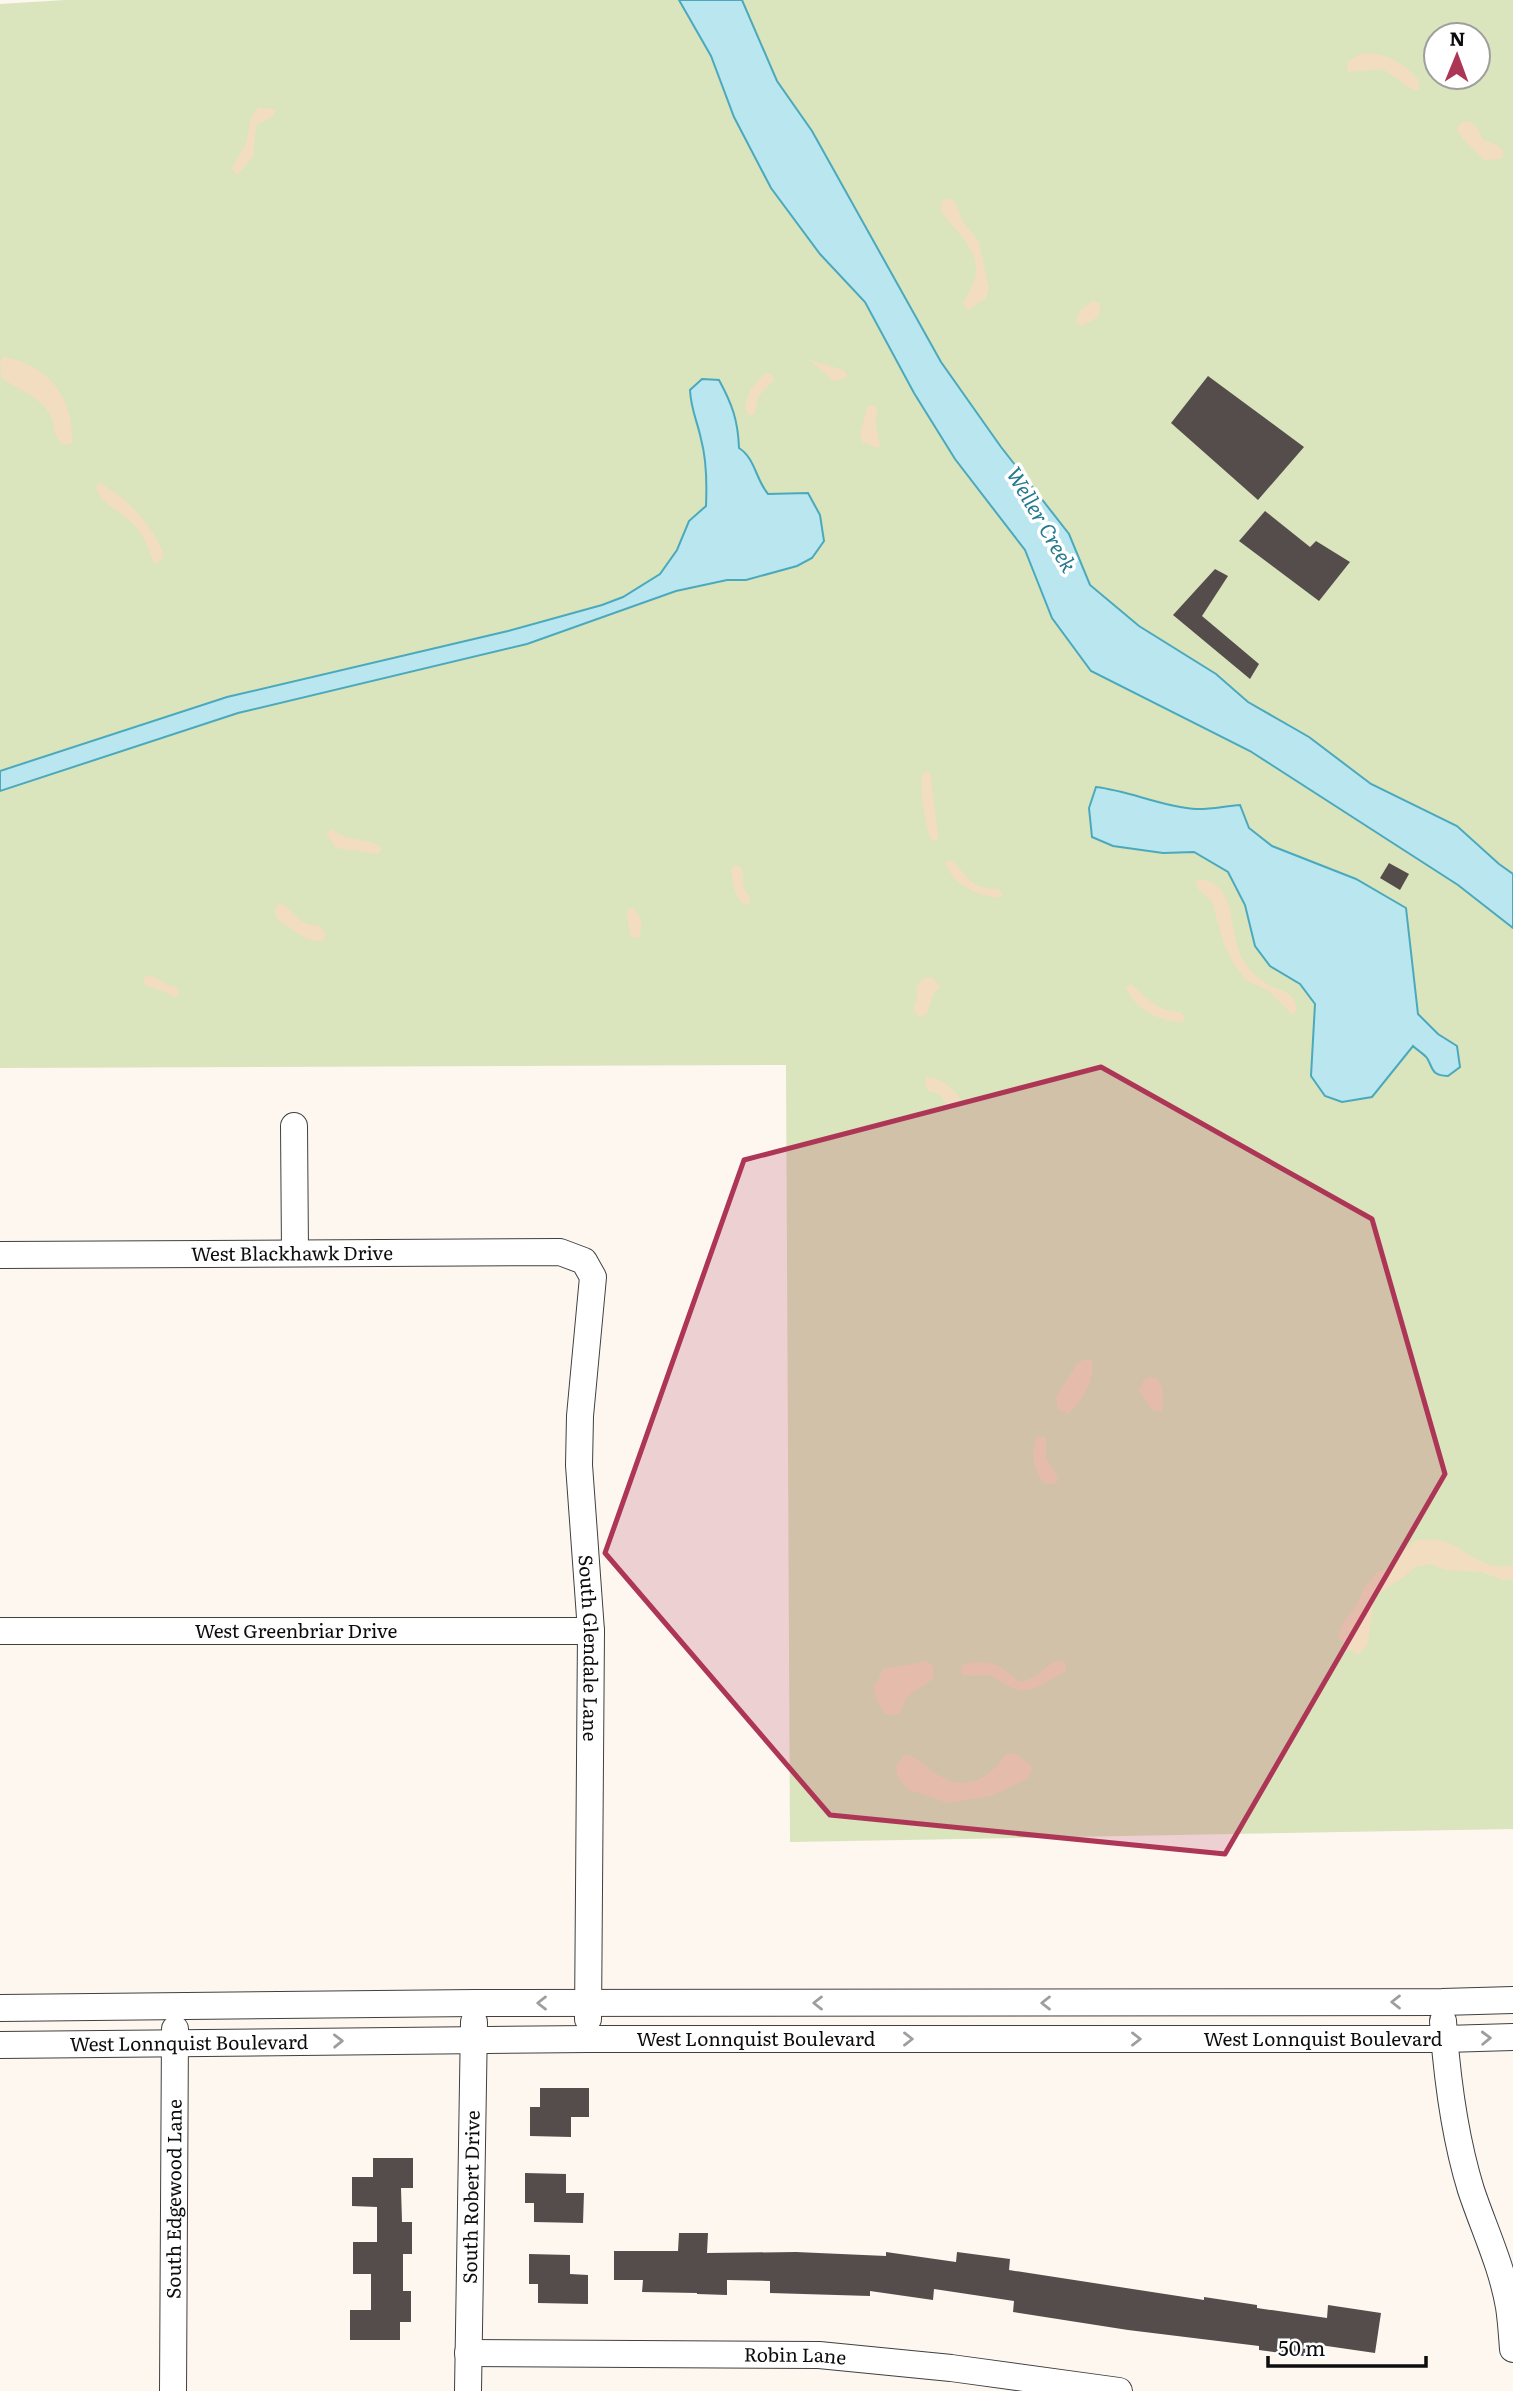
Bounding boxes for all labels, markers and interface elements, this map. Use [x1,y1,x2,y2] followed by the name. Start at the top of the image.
[1422,21,1492,91] north arrow
[1449,24,1466,52] text: N
[1000,460,1086,578] water label: Weller Creek
[191,1238,393,1267] street label: West Blackhawk Drive
[573,1554,606,1742] street label: South Glendale Lane
[195,1616,397,1644] street label: West Greenbriar Drive
[1390,1994,1401,2010] one-way arrow
[536,1995,547,2011] one-way arrow
[813,1995,823,2011] one-way arrow
[1040,1995,1051,2011] one-way arrow
[637,2024,876,2052] street label: West Lonnquist Boulevard
[1204,2024,1443,2052] street label: West Lonnquist Boulevard
[69,2027,309,2057] street label: West Lonnquist Boulevard
[1481,2030,1491,2046] one-way arrow
[903,2031,914,2047] one-way arrow
[1131,2031,1141,2047] one-way arrow
[332,2034,343,2049] one-way arrow
[159,2099,188,2299] street label: South Edgewood Lane
[455,2110,486,2284] street label: South Robert Drive
[1268,2324,1426,2368] scale bar
[1278,2331,1325,2362] text: 50 m
[744,2340,848,2371] street label: Robin Lane

